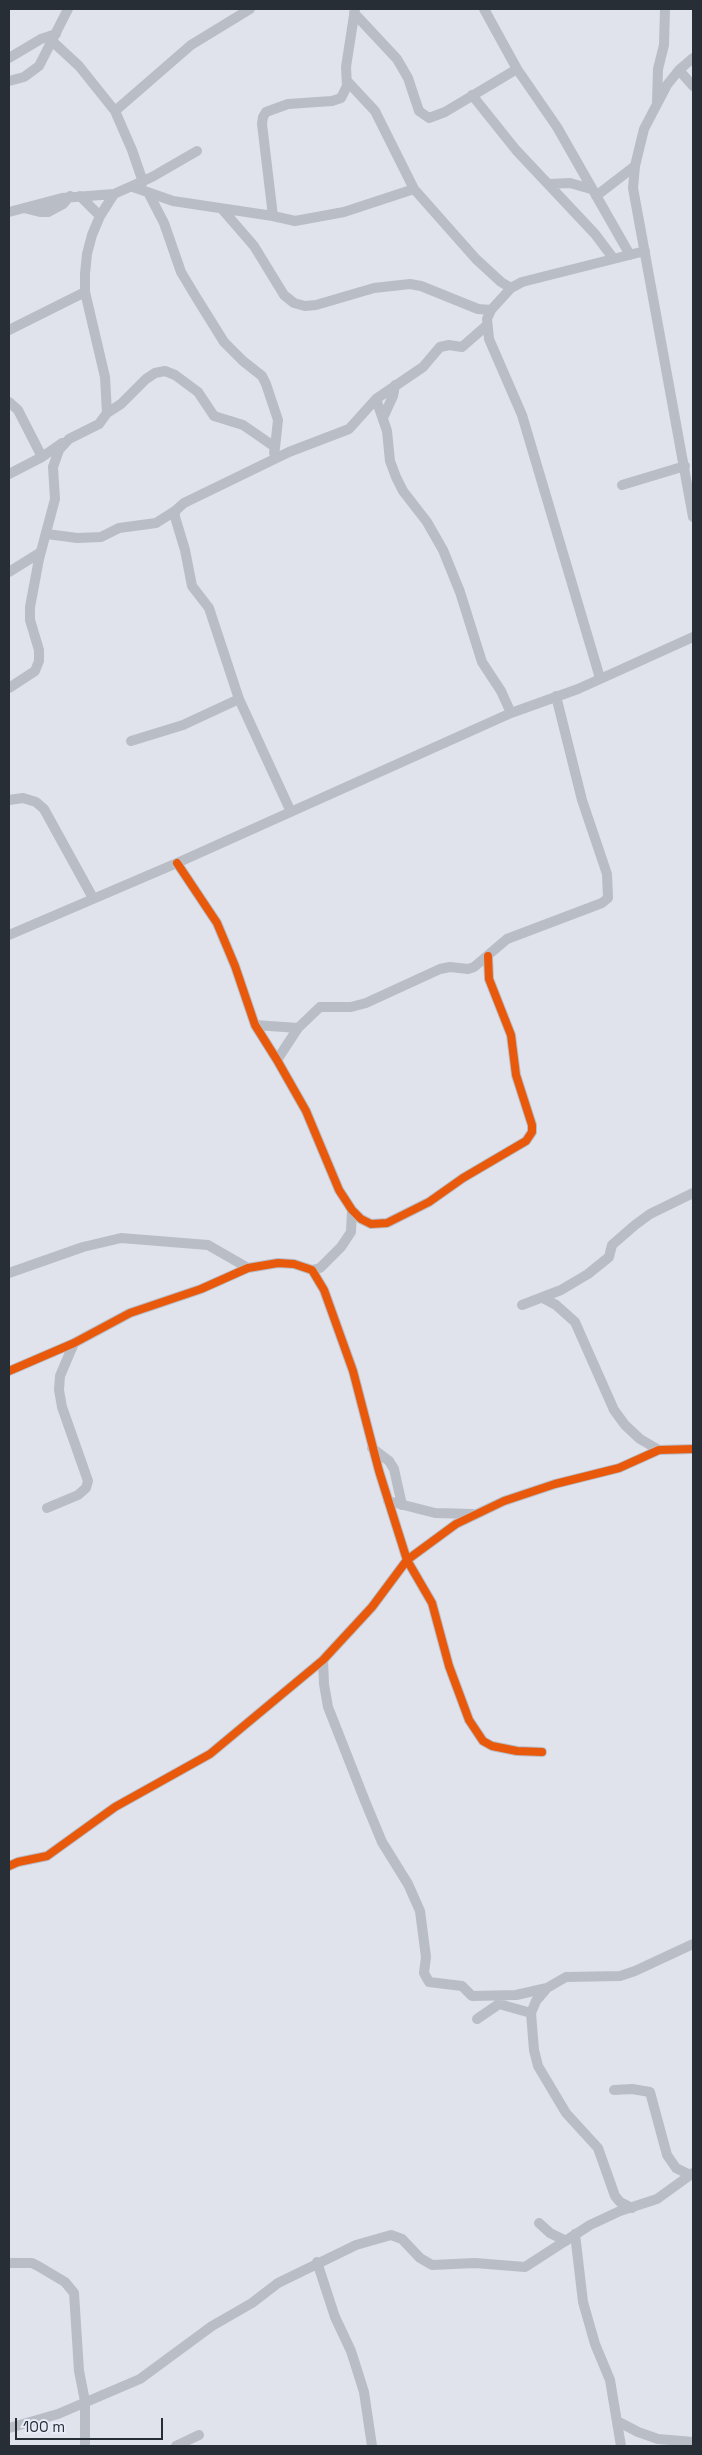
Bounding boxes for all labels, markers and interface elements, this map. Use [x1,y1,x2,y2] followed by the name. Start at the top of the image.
[18,2408,165,2440] scale bar
[23,2417,65,2436] text: 100 m

